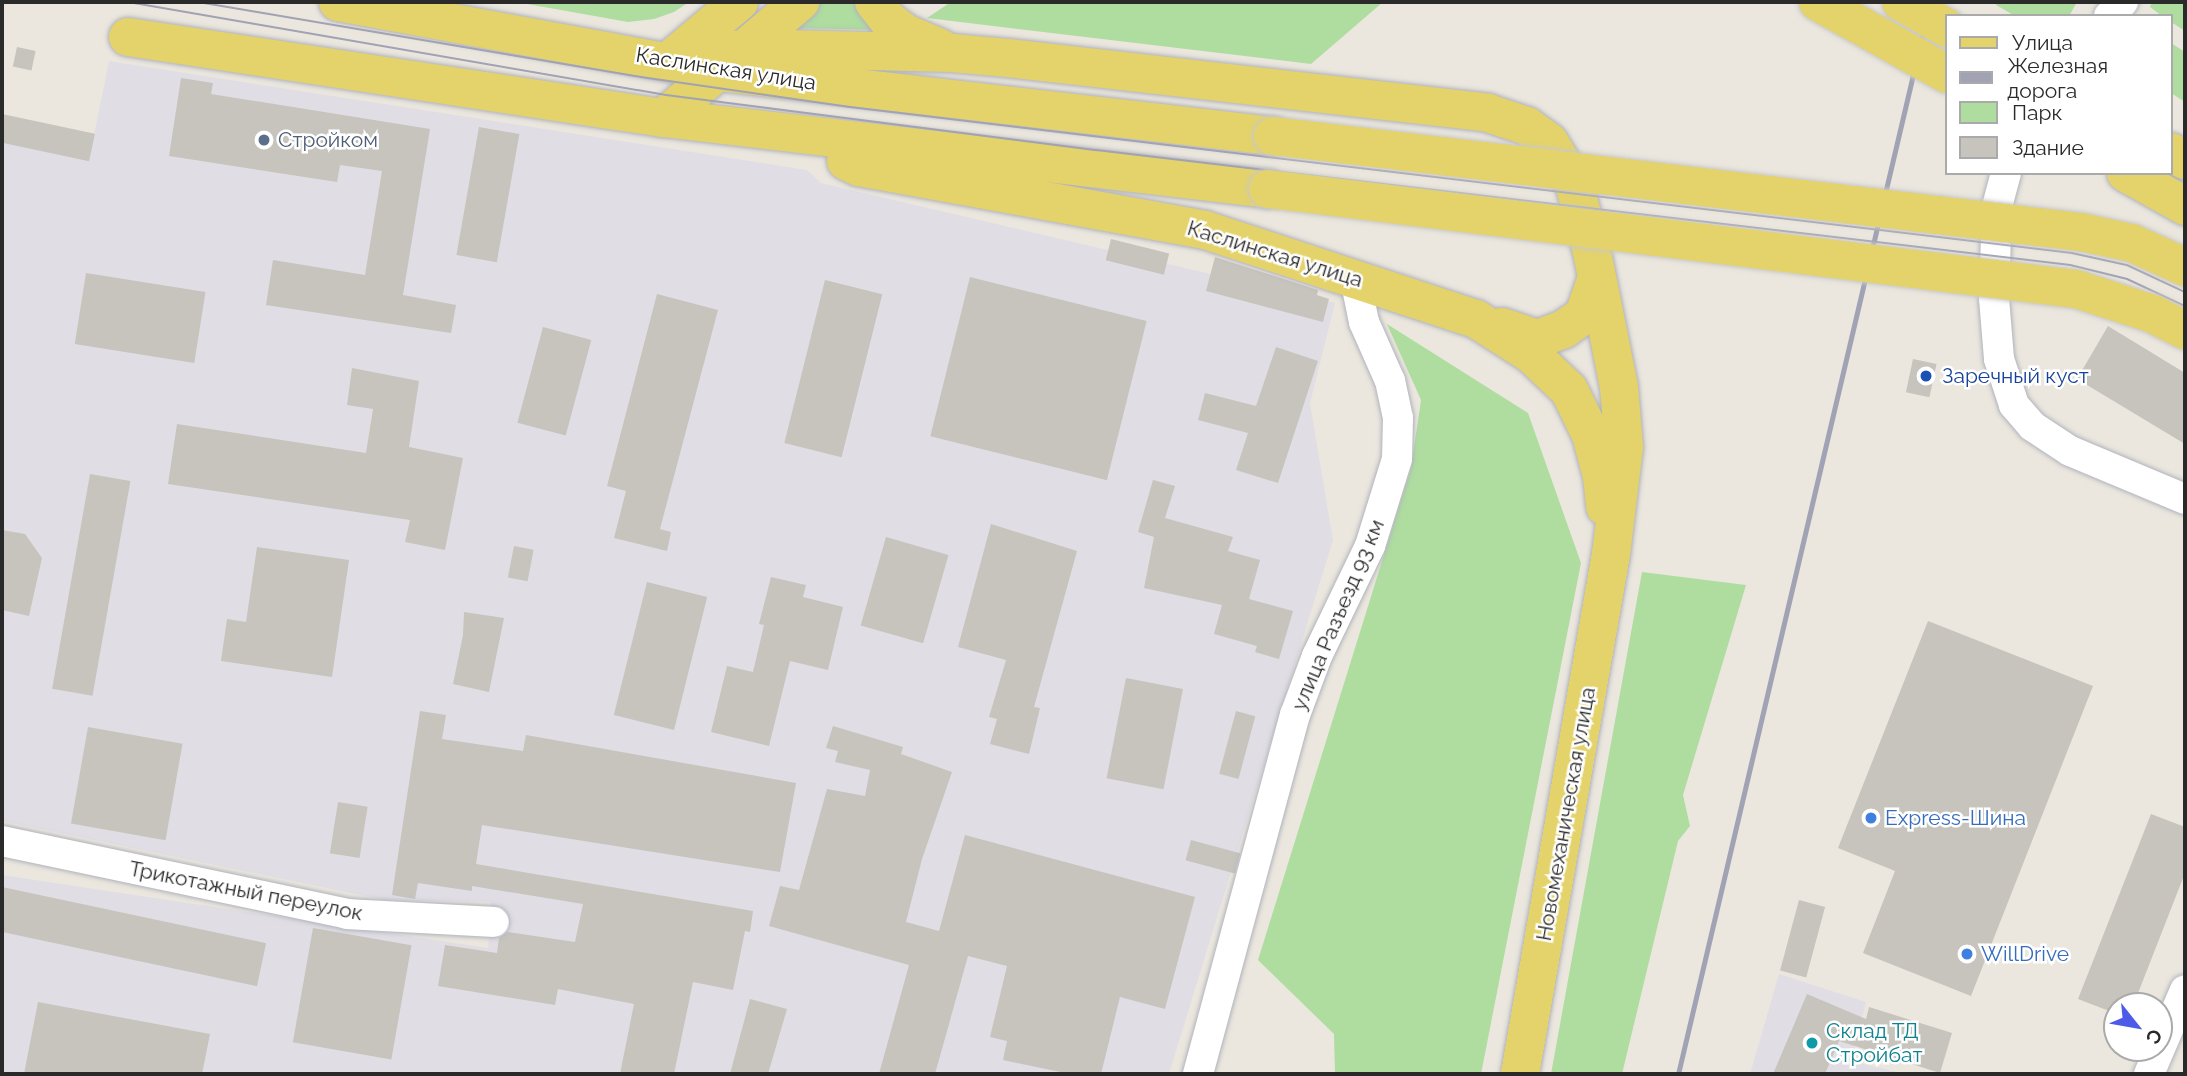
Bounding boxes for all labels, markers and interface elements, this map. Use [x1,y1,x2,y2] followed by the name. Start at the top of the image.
[1946,14,2173,175] legend
[2012,30,2073,55] text: Улица
[634,42,818,96] street label: Каслинская улица
[2007,53,2108,103] text: Железная дорога
[2012,100,2062,125] text: Парк
[278,127,378,153] place label: Стройком
[256,132,272,148] marker: Стройком
[2012,135,2084,160] text: Здание
[1184,215,1366,293] street label: Каслинская улица
[1942,363,2089,389] place label: Заречный куст
[1916,366,1936,386] marker: Заречный куст
[1286,516,1390,714] street label: улица Разъезд 93 км
[1531,685,1601,943] street label: Новомеханическая улица
[1885,805,2026,831] place label: Express-Шина
[1863,810,1879,826] marker: Express-Шина
[127,856,365,926] street label: Трикотажный переулок
[1981,941,2069,967] place label: WillDrive
[1959,946,1975,962] marker: WillDrive
[2103,992,2173,1062] north arrow
[1826,1018,1922,1068] place label: Склад ТД Стройбат
[2142,1026,2167,1048] text: С
[1804,1035,1820,1051] marker: Склад ТД Стройбат

